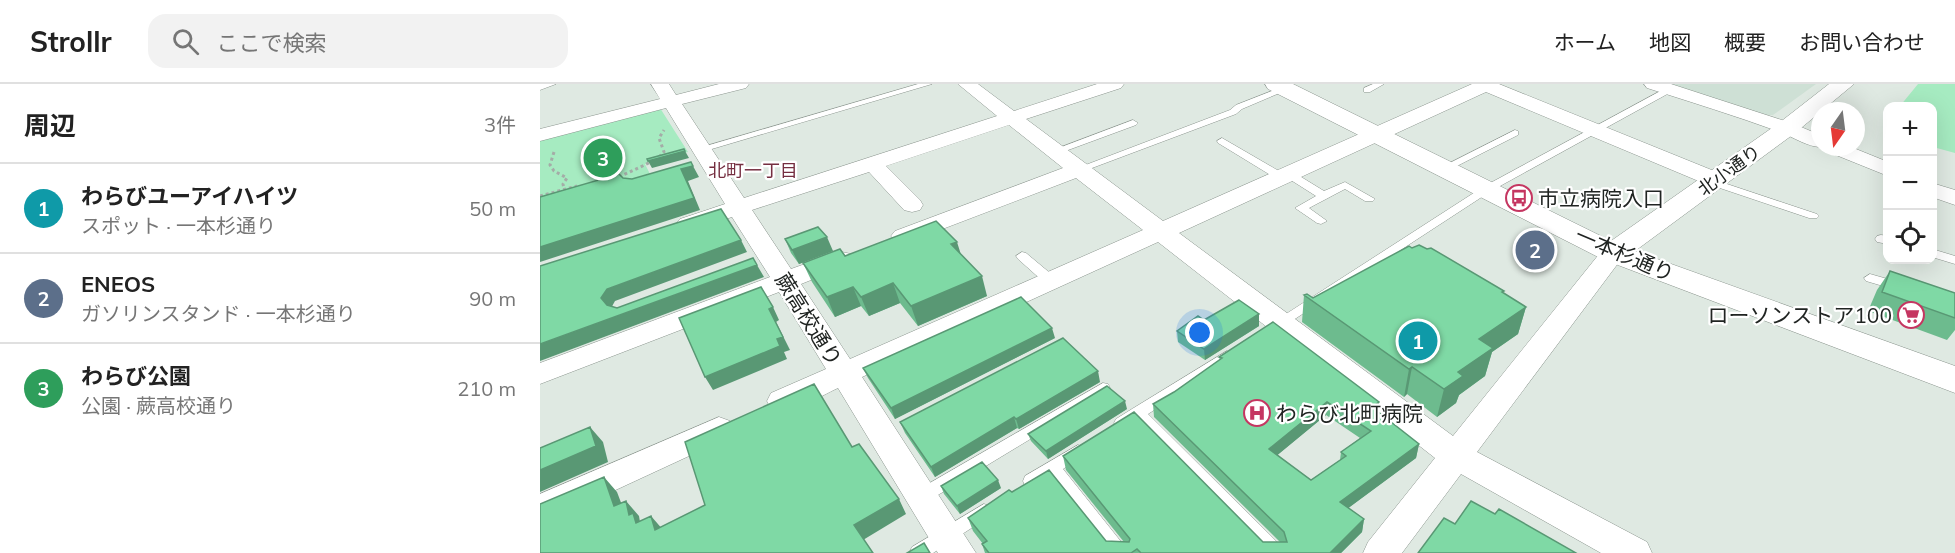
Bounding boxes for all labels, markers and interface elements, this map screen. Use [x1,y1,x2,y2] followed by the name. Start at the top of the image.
[148,14,568,68] search box
[30,24,112,59] text: Strollr
[169,25,202,58] icon: search
[217,29,327,57] text: ここで検索
[1554,29,1616,55] text: ホーム
[1649,29,1691,55] text: 地図
[1724,29,1766,55] text: 概要
[1799,29,1925,55] text: お問い合わせ
[1811,102,1865,156] north arrow
[1883,102,1937,264] map controls
[1883,102,1937,156] button: +
[24,109,76,142] text: 周辺
[484,112,516,137] text: 3件
[584,136,622,181] pin: 3
[1693,140,1765,200] street label: 北小通り
[1883,156,1937,210] button: −
[708,159,798,182] district label: 北町一丁目
[81,182,298,210] text: わらびユーアイハイツ
[1504,183,1534,213] bus stop icon: 市立病院入口
[1538,185,1664,211] place label: 市立病院入口
[38,196,50,221] text: 1
[469,196,516,221] text: 50 m
[1883,210,1937,264] button: locate
[81,213,276,238] text: スポット · 一本杉通り
[1572,222,1678,286] street label: 一本杉通り
[1516,228,1554,272] pin: 2
[770,268,848,370] street label: 蕨高校通り
[81,270,155,298] text: ENEOS
[38,286,50,311] text: 2
[469,286,516,311] text: 90 m
[1896,300,1926,330] supermarket icon: ローソンストア100
[81,301,356,326] text: ガソリンスタンド · 一本杉通り
[1708,302,1892,328] place label: ローソンストア100
[1185,318,1214,347] your location
[1398,318,1438,364] pin: 1
[81,362,191,390] text: わらび公園
[38,376,50,401] text: 3
[457,376,516,401] text: 210 m
[81,393,236,418] text: 公園 · 蕨高校通り
[1242,398,1272,428] hospital icon: わらび北町病院
[1276,400,1423,426] place label: わらび北町病院

